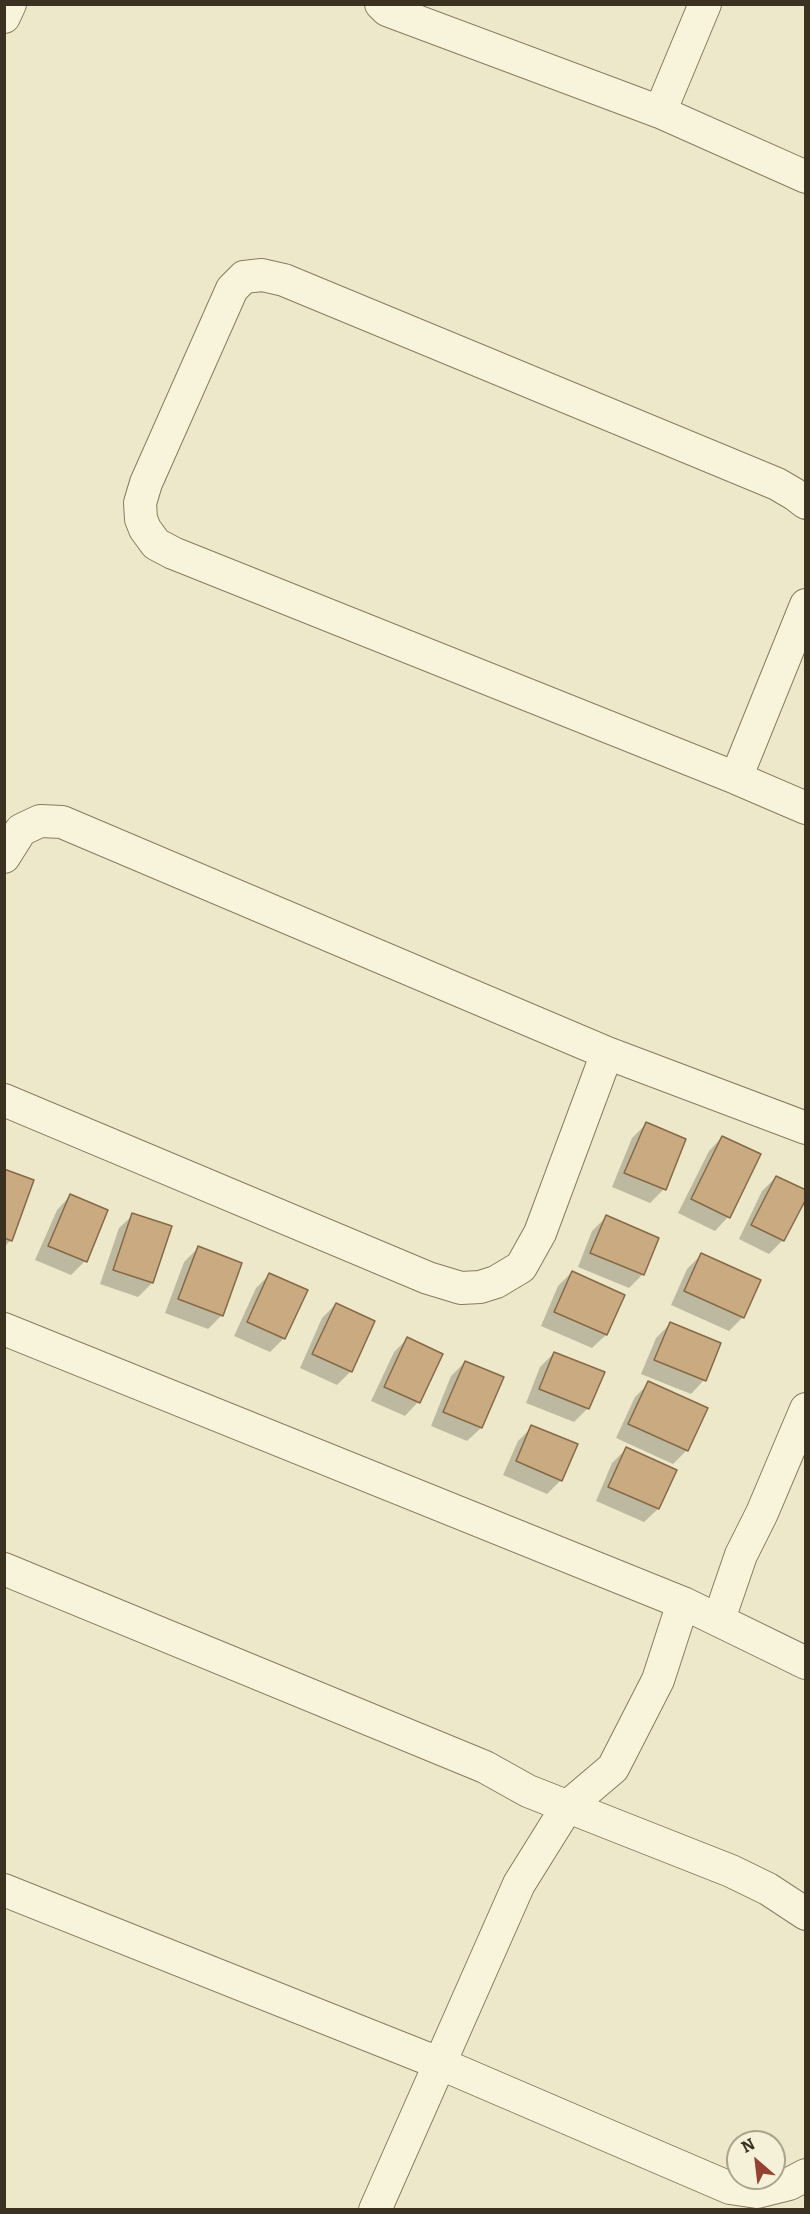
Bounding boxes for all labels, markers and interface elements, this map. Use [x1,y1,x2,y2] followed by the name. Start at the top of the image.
[726,2130,786,2190] north arrow
[738,2134,758,2157] text: N

